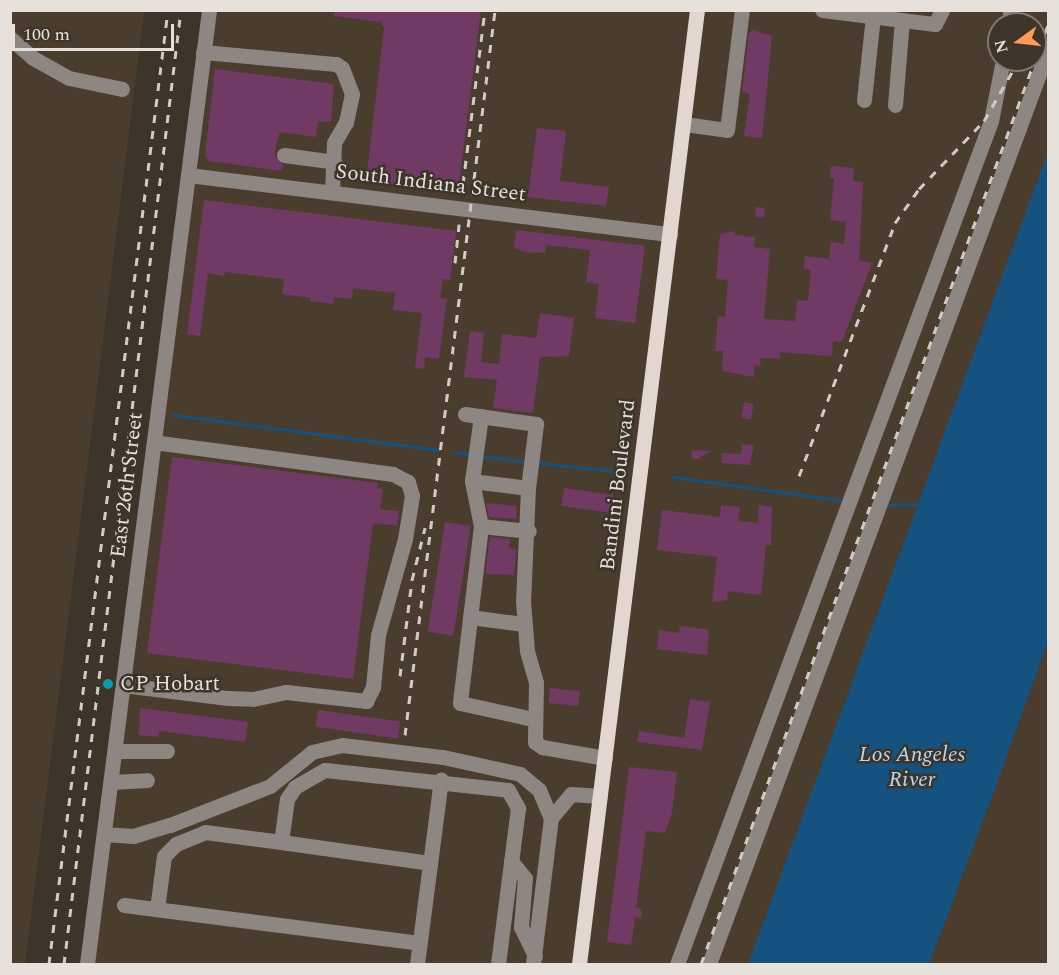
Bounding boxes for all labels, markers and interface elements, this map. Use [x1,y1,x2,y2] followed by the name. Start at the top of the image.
[15,12,177,50] scale bar
[987,12,1047,72] north arrow
[23,21,70,48] text: 100 m
[988,37,1015,56] text: N
[335,159,527,207] street label: South Indiana Street
[595,398,641,572] street label: Bandini Boulevard
[106,411,148,559] street label: East 26th Street
[120,671,220,697] place label: CP Hobart
[101,677,115,691] marker: CP Hobart
[859,741,965,792] water label: Los Angeles River

